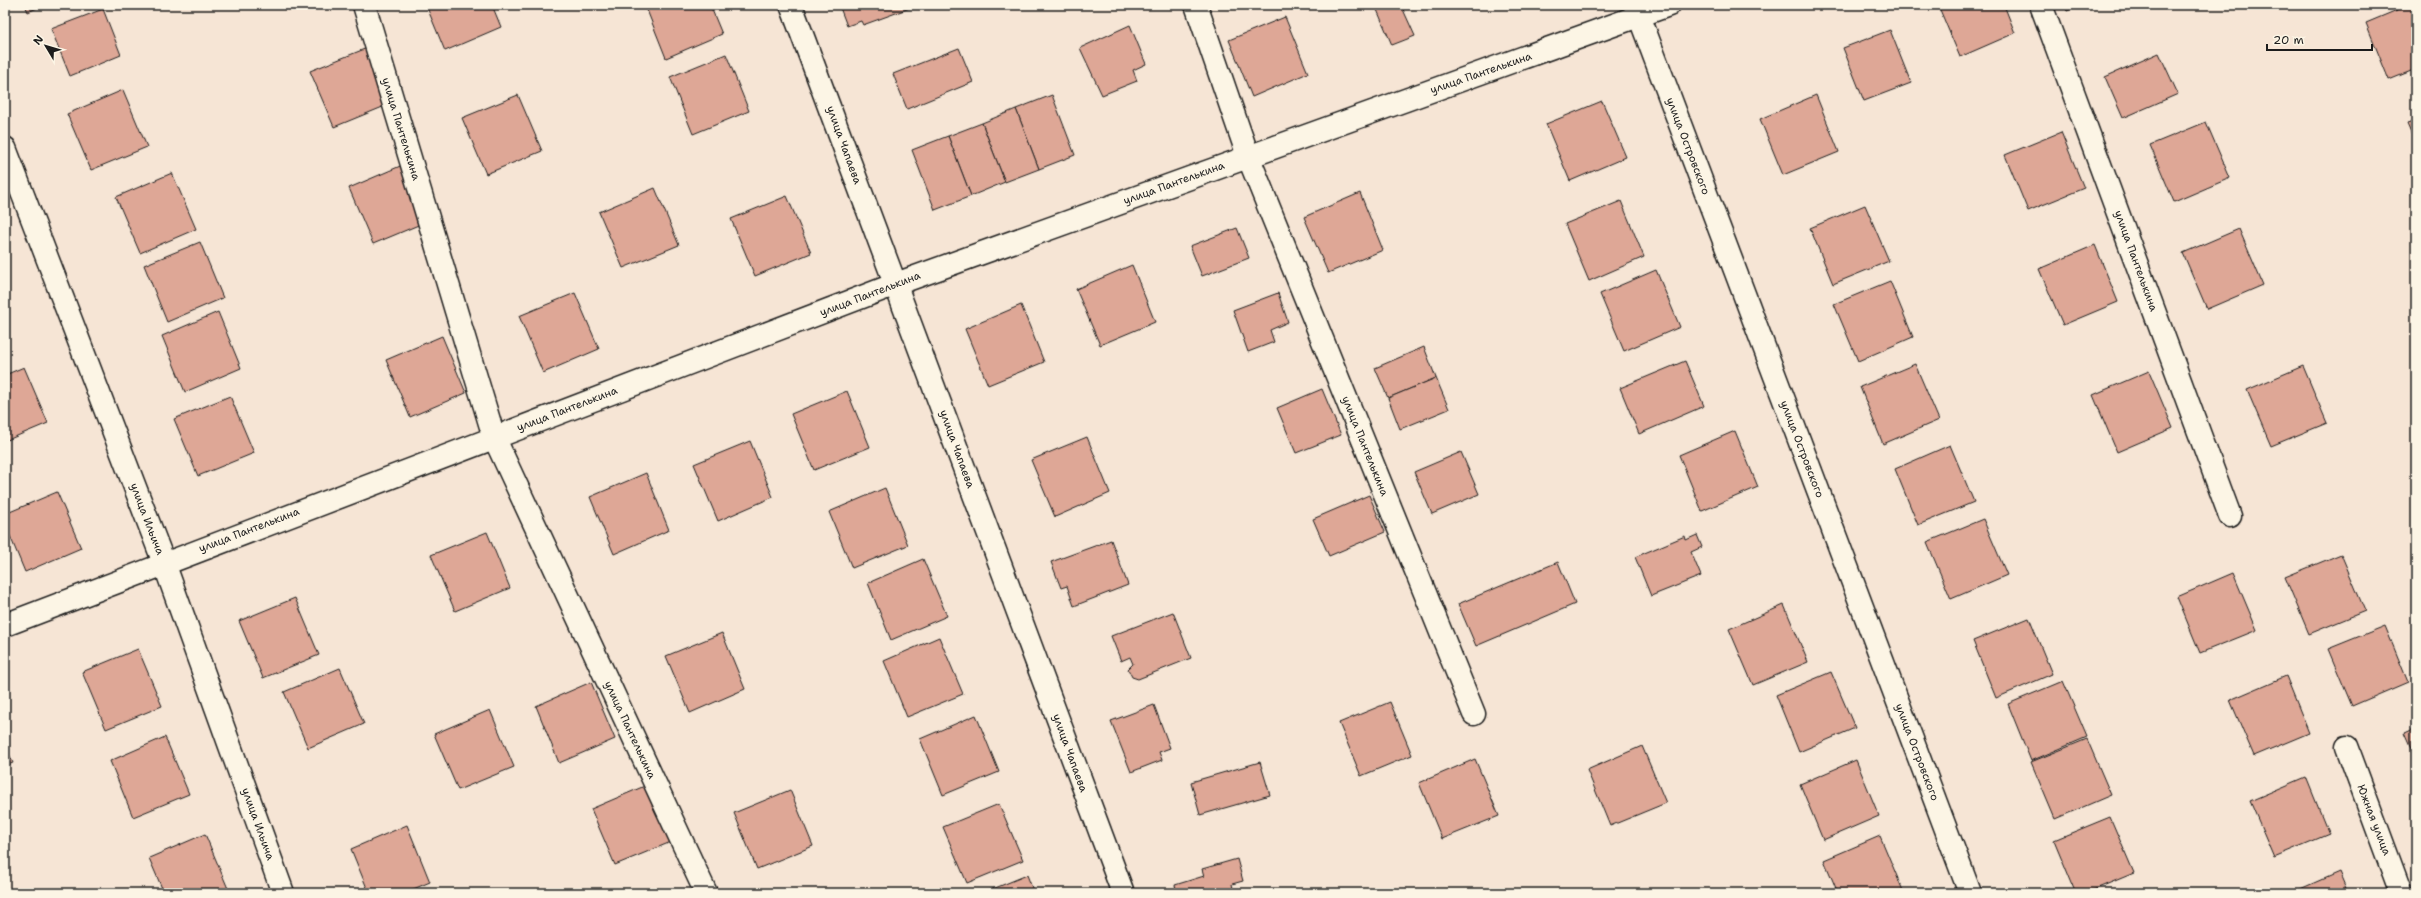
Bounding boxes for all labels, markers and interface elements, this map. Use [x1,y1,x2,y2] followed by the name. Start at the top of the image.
[26,26,66,66] north arrow
[2267,26,2372,52] scale bar
[30,32,47,48] text: N
[2273,32,2304,48] text: 20 m
[1428,49,1534,97] street label: улица Пантелькина
[378,76,424,182] street label: улица Пантелькина
[1663,95,1714,197] street label: улица Островского
[823,104,865,186] street label: улица Чапаева
[1121,158,1227,208] street label: улица Пантелькина
[2111,208,2161,314] street label: улица Пантелькина
[818,268,923,320] street label: улица Пантелькина
[515,383,620,435] street label: улица Пантелькина
[1338,394,1392,498] street label: улица Пантелькина
[1777,398,1828,500] street label: улица Островского
[936,408,978,490] street label: улица Чапаева
[126,481,168,557] street label: улица Ильича
[197,504,302,556] street label: улица Пантелькина
[601,679,659,782] street label: улица Пантелькина
[1892,701,1943,803] street label: улица Островского
[1049,712,1091,794] street label: улица Чапаева
[2354,782,2394,858] street label: Южная улица
[238,786,278,862] street label: улица Ильича

